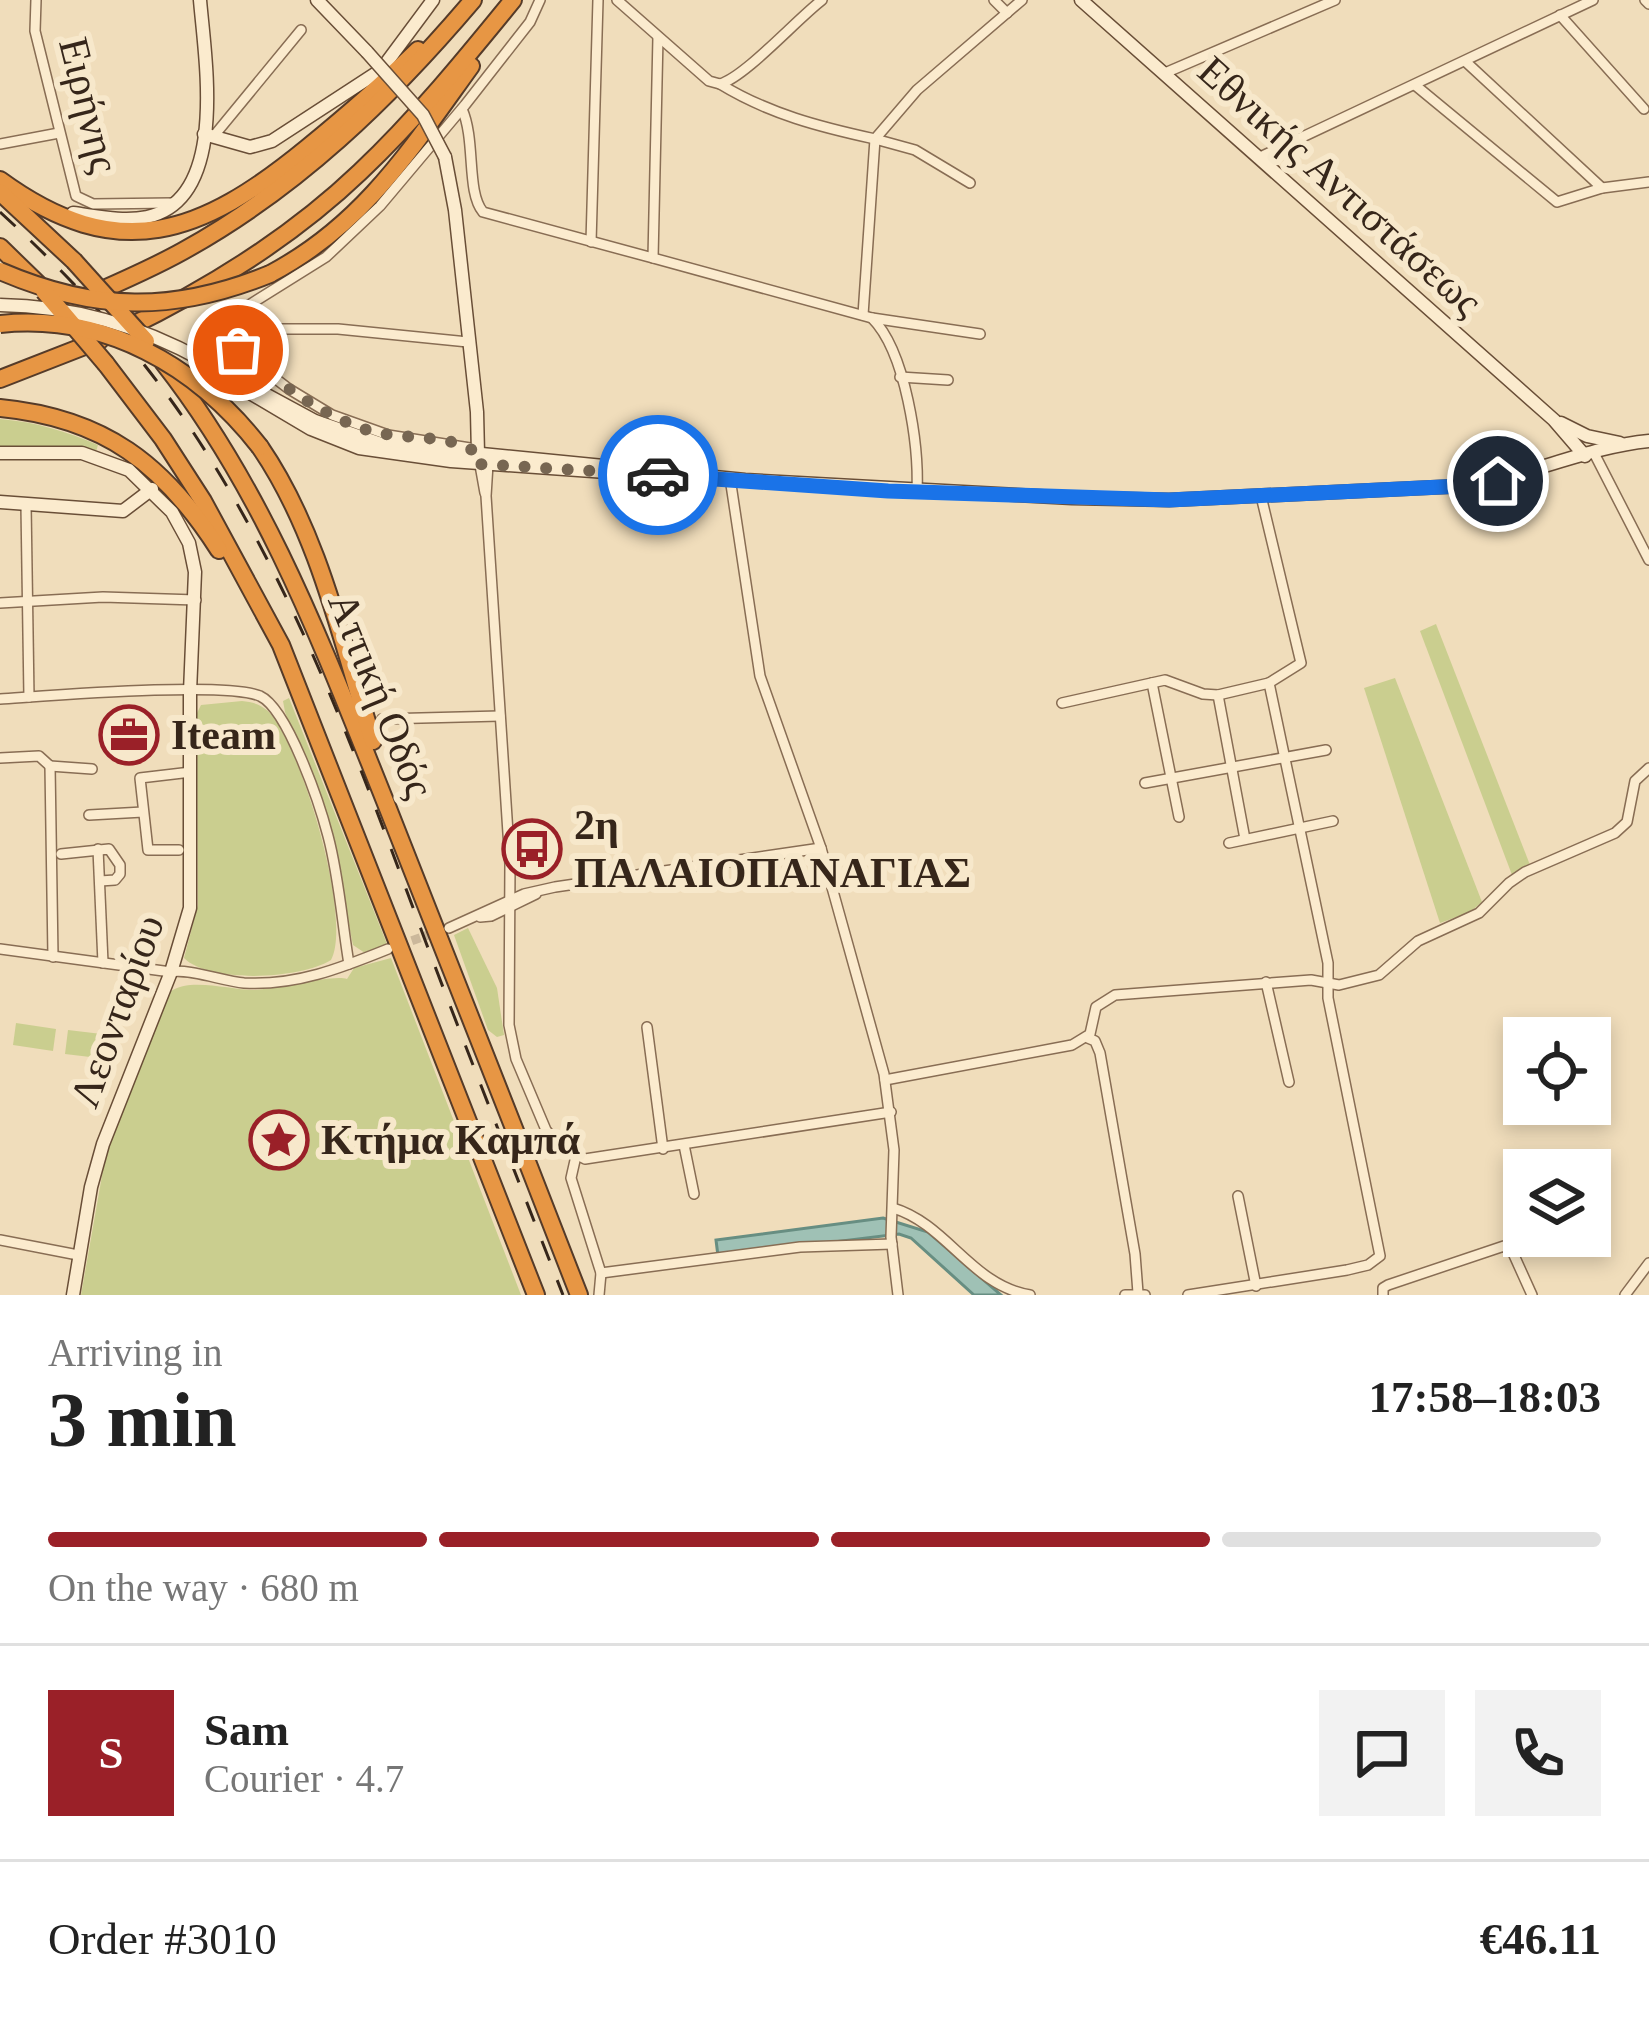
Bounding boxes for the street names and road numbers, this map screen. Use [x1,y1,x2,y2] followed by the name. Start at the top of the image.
[50,33,128,178] street label: Ειρήνης
[1189,47,1491,325] street label: Εθνικής Αντιστάσεως
[319,586,443,804] street label: Αττική Οδός
[61,909,173,1113] street label: Λεονταρίου

